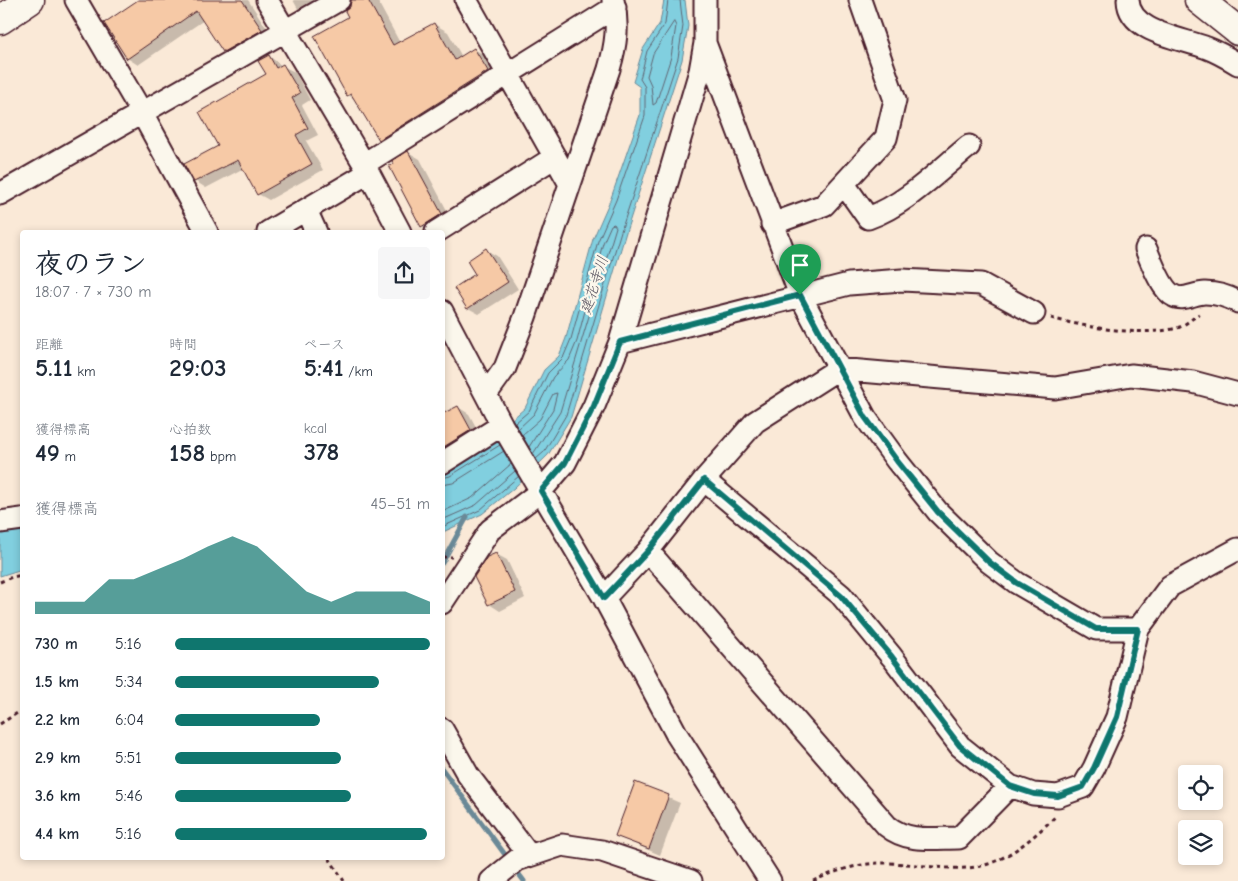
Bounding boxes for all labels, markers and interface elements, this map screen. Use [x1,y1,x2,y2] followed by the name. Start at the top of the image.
[779,244,821,295] pin
[378,247,430,299] button: share
[35,248,147,280] text: 夜のラン
[786,251,814,279] icon: arrive
[576,254,612,316] water label: 建花寺川
[35,283,152,301] text: 18:07 · 7 × 730 m
[35,336,63,353] text: 距離
[169,336,197,353] text: 時間
[304,336,345,353] text: ペース
[35,353,72,382] text: 5.11
[169,353,227,382] text: 29:03
[304,353,344,382] text: 5:41
[72,363,95,380] text: km
[344,363,373,380] text: /km
[304,420,327,437] text: kcal
[35,421,91,438] text: 獲得標高
[169,421,211,438] text: 心拍数
[304,437,339,466] text: 378
[35,438,60,467] text: 49
[169,438,205,467] text: 158
[60,448,76,465] text: m
[205,448,236,465] text: bpm
[370,495,430,513] text: 45–51 m
[35,500,99,518] text: 獲得標高
[35,635,78,653] text: 730 m
[115,635,142,653] text: 5:16
[35,673,79,691] text: 1.5 km
[115,673,142,691] text: 5:34
[35,711,80,729] text: 2.2 km
[115,711,144,729] text: 6:04
[35,749,80,767] text: 2.9 km
[115,749,142,767] text: 5:51
[1178,765,1223,865] map controls
[1178,765,1223,810] button: locate
[35,787,80,805] text: 3.6 km
[115,787,143,805] text: 5:46
[1178,820,1223,865] button: layers
[35,825,79,843] text: 4.4 km
[115,825,142,843] text: 5:16

